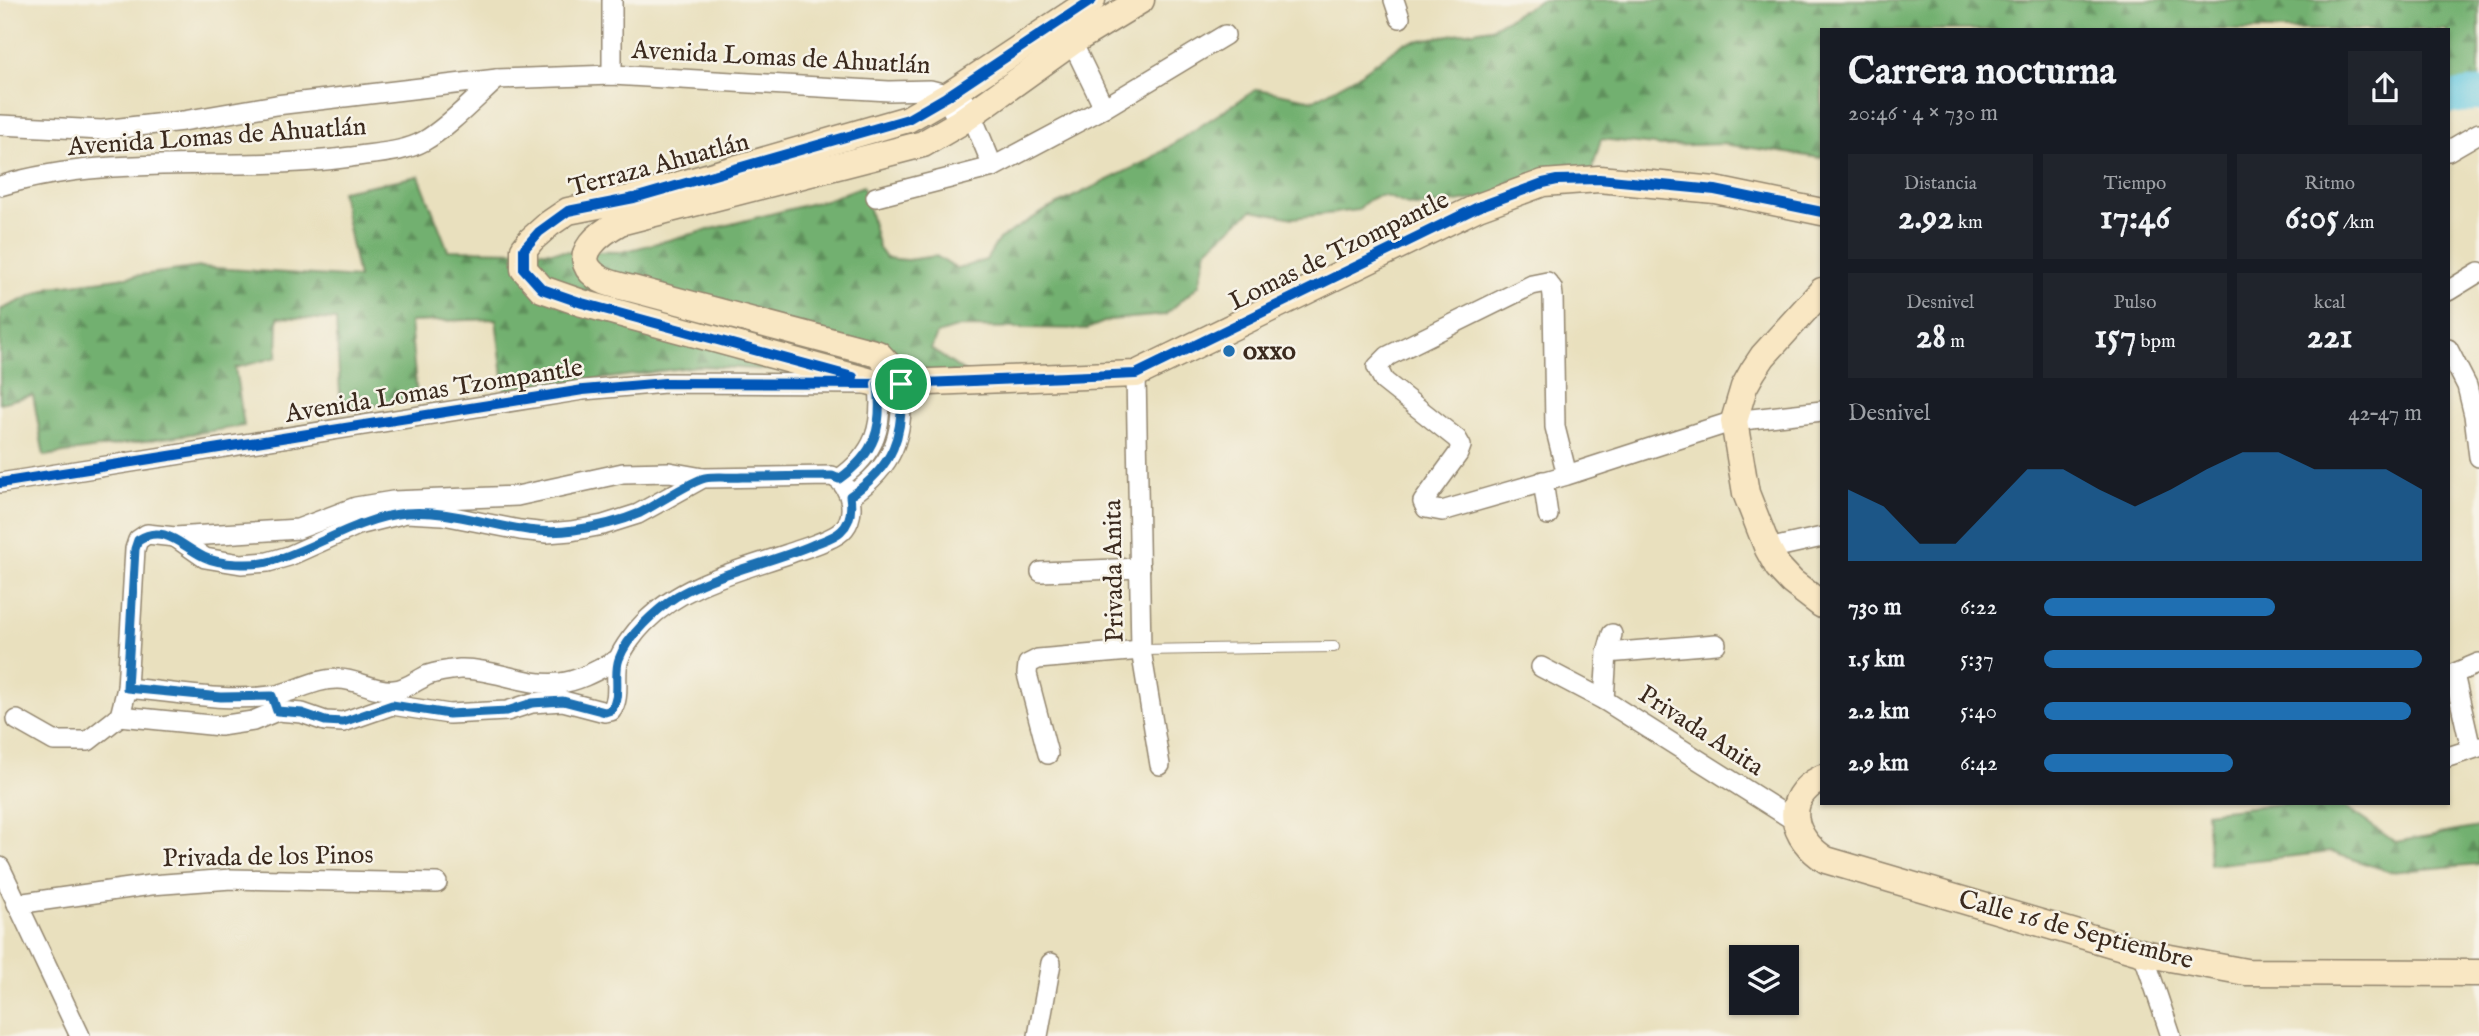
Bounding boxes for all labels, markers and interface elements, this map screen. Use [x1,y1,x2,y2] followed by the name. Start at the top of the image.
[630,34,931,82] street label: Avenida Lomas de Ahuatlán
[1848,49,2116,97] text: Carrera nocturna
[2348,51,2422,125] button: share
[1848,99,1998,128] text: 20:46 · 4 × 730 m
[66,110,368,164] street label: Avenida Lomas de Ahuatlán
[565,125,753,205] street label: Terraza Ahuatlán
[1904,172,1977,196] text: Distancia
[2104,172,2166,196] text: Tiempo
[2304,172,2355,196] text: Ritmo
[1224,183,1454,319] street label: Lomas de Tzompantle
[1898,196,1954,241] text: 2.92
[2100,196,2170,241] text: 17:46
[2285,196,2339,241] text: 6:05
[1954,211,1983,235] text: km
[2339,211,2374,235] text: /km
[1906,291,1974,315] text: Desnivel
[2114,291,2156,315] text: Pulso
[2314,291,2346,315] text: kcal
[1916,315,1946,360] text: 28
[2094,315,2136,360] text: 157
[2307,315,2353,360] text: 221
[1946,330,1965,354] text: m
[2136,330,2176,354] text: bpm
[1243,335,1296,368] place label: oxxo
[1221,343,1237,359] marker: oxxo
[282,351,585,431] street label: Avenida Lomas Tzompantle
[871,354,931,414] pin
[882,365,920,403] icon: arrive
[1848,399,1930,428] text: Desnivel
[2348,399,2422,428] text: 42–47 m
[1096,498,1132,643] street label: Privada Anita
[1848,593,1901,622] text: 730 m
[1960,593,1997,622] text: 6:22
[1848,645,1905,674] text: 1.5 km
[1960,645,1994,674] text: 5:37
[1632,678,1771,784] street label: Privada Anita
[1848,697,1910,726] text: 2.2 km
[1960,697,1997,726] text: 5:40
[1848,749,1909,778] text: 2.9 km
[1960,749,1998,778] text: 6:42
[162,839,374,875] street label: Privada de los Pinos
[1955,883,2197,977] street label: Calle 16 de Septiembre
[1729,945,1799,1015] map controls
[1729,945,1799,1015] button: layers

